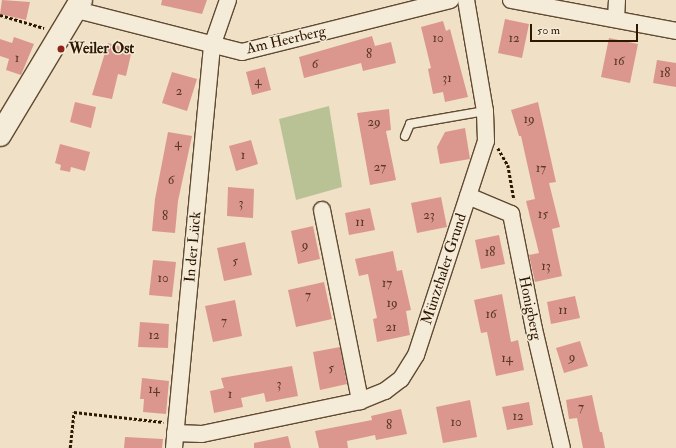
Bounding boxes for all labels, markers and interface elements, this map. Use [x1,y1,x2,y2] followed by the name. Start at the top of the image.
[532,16,640,42] scale bar
[244,22,328,58] street label: Am Heerberg
[537,23,560,38] text: 50 m
[432,30,444,46] house number: 10
[508,30,520,46] house number: 12
[69,40,134,58] place label: Weiler Ost
[56,44,66,54] marker: Weiler Ost
[366,46,372,62] house number: 8
[15,50,19,66] house number: 1
[613,53,625,69] house number: 16
[312,56,318,72] house number: 6
[660,65,670,81] house number: 18
[442,70,452,86] house number: 31
[254,73,262,89] house number: 4
[176,83,182,99] house number: 2
[523,111,535,127] house number: 19
[367,114,381,130] house number: 29
[174,135,182,151] house number: 4
[241,147,245,163] house number: 1
[374,159,386,175] house number: 27
[536,160,546,176] house number: 17
[168,172,174,188] house number: 6
[239,195,243,211] house number: 3
[538,206,548,222] house number: 15
[423,207,435,223] house number: 23
[162,208,168,224] house number: 8
[181,211,205,283] street label: In der Lück
[418,211,470,327] street label: Münzthaler Grund
[355,214,365,230] house number: 11
[302,237,308,253] house number: 9
[485,244,495,260] house number: 18
[232,253,238,269] house number: 5
[541,258,551,274] house number: 13
[157,270,169,286] house number: 10
[514,274,546,342] street label: Honigberg
[382,275,392,291] house number: 17
[305,287,311,303] house number: 7
[386,295,398,311] house number: 19
[558,302,568,318] house number: 11
[485,306,497,322] house number: 16
[221,313,227,329] house number: 7
[385,319,397,335] house number: 21
[148,327,160,343] house number: 12
[569,349,575,365] house number: 9
[501,350,513,366] house number: 14
[328,360,334,376] house number: 5
[277,376,281,392] house number: 3
[148,381,160,397] house number: 14
[228,386,232,402] house number: 1
[578,399,584,415] house number: 7
[512,408,524,424] house number: 12
[450,414,462,430] house number: 10
[386,417,392,433] house number: 8

